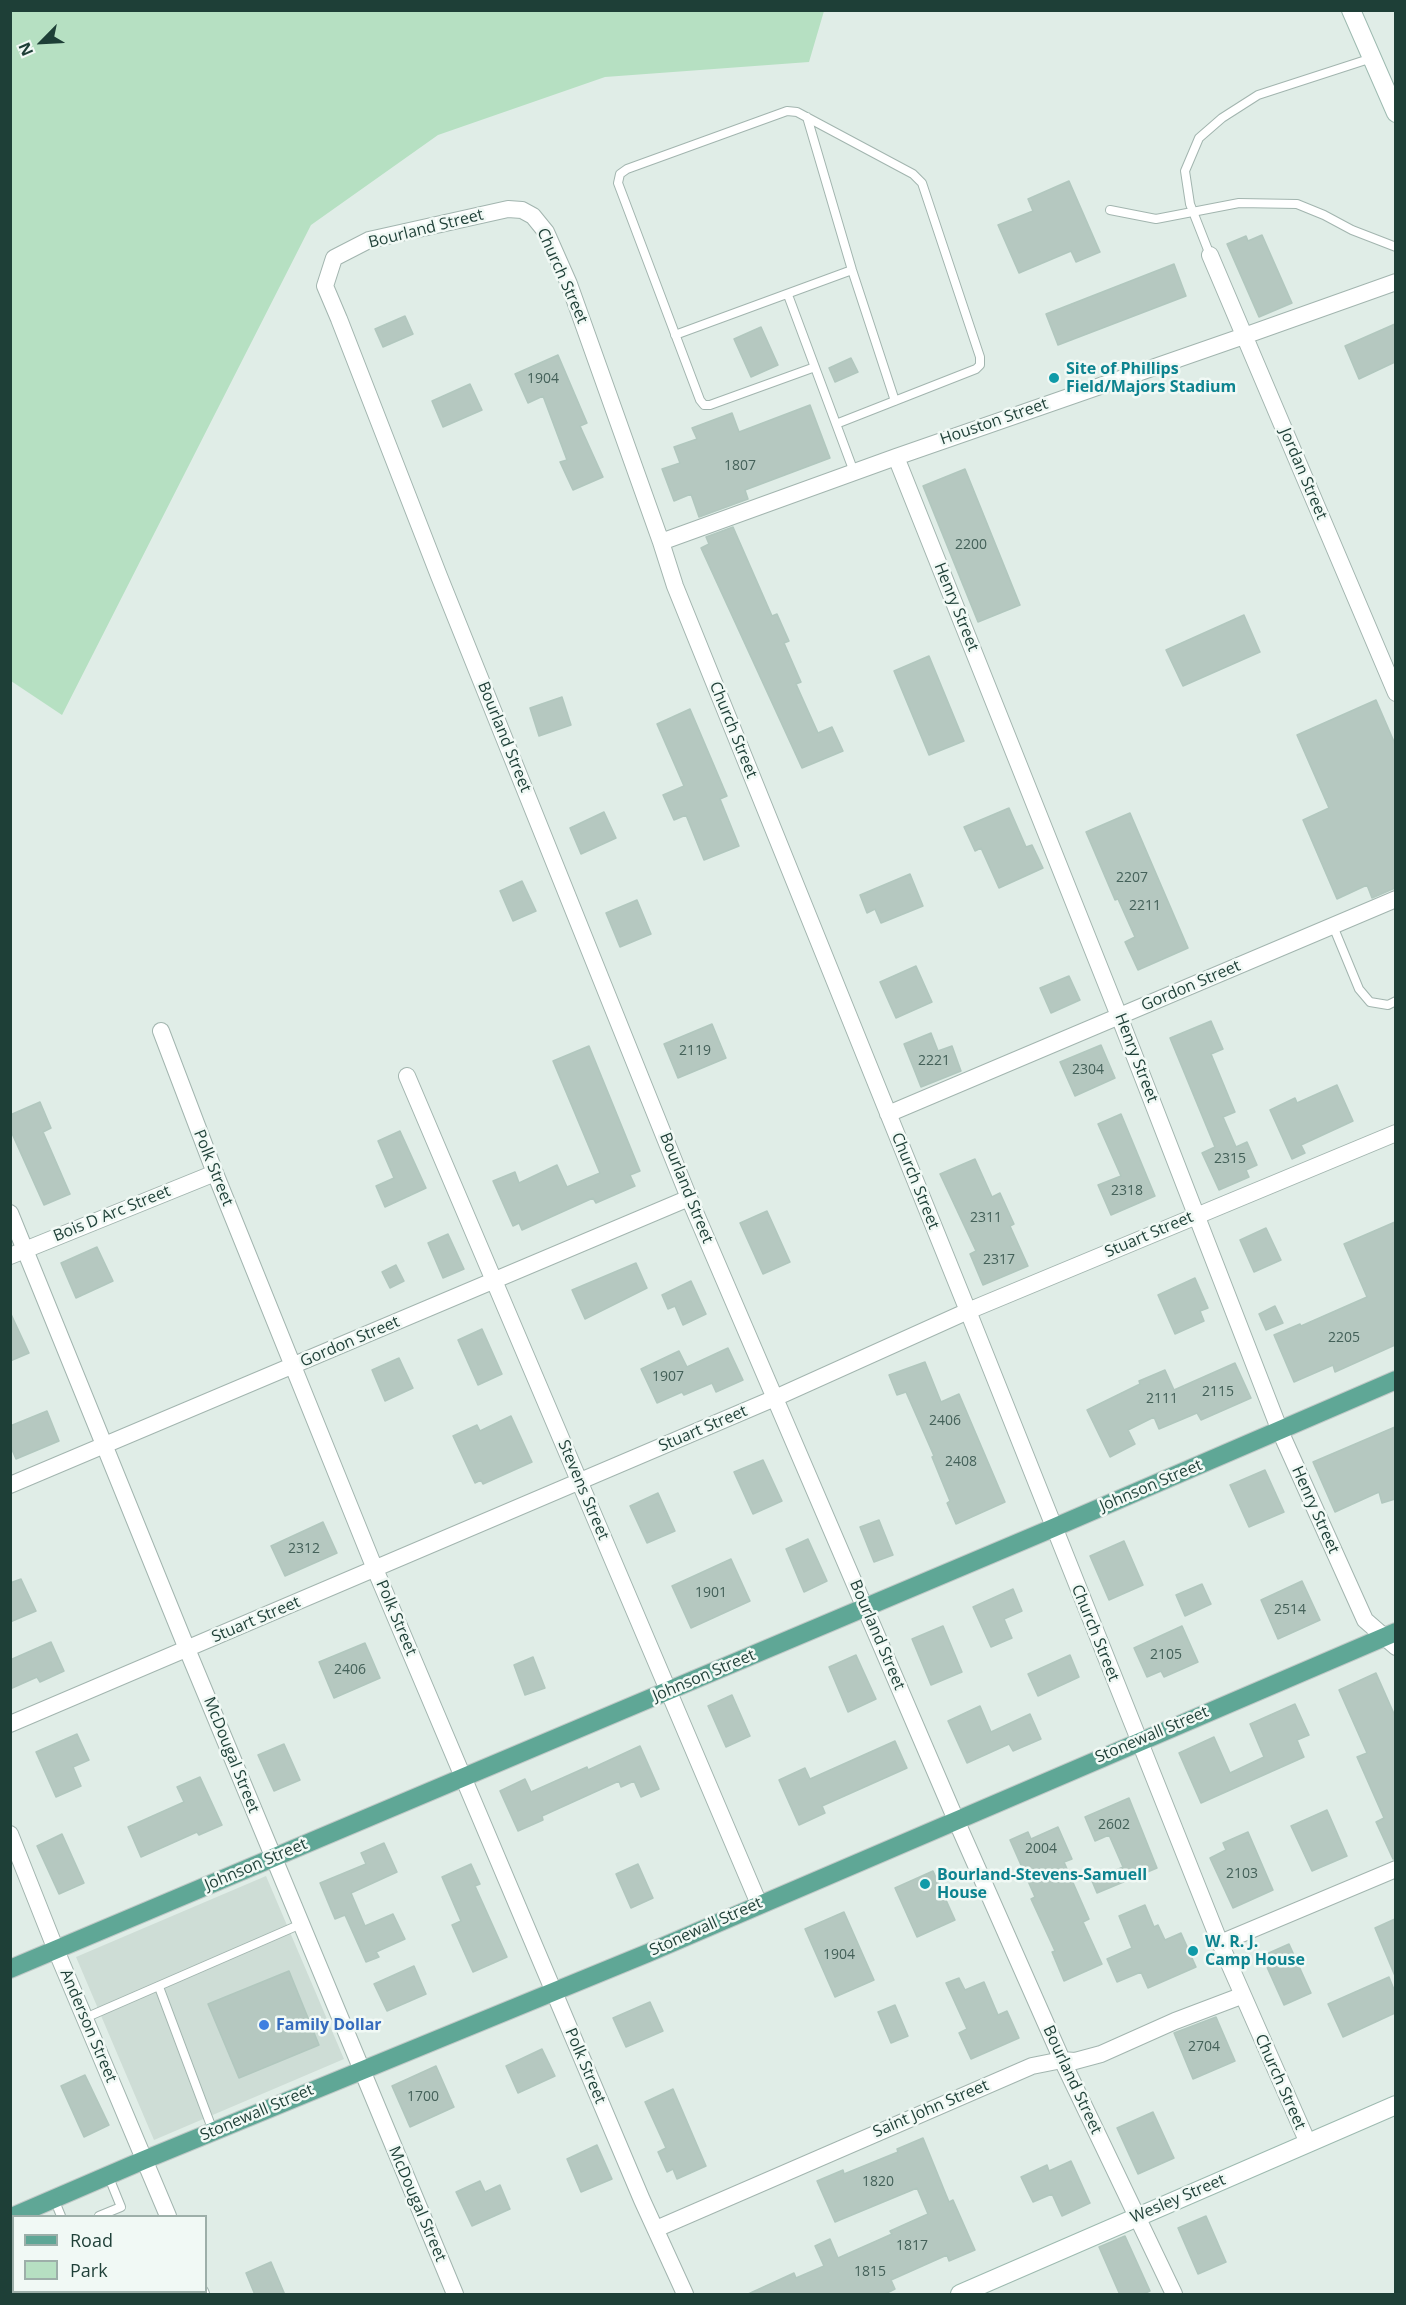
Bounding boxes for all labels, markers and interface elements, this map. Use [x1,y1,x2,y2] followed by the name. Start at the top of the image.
[12,12,72,72] north arrow
[13,39,38,60] text: N
[367,205,485,253] street label: Bourland Street
[532,225,592,327] street label: Church Street
[1066,359,1236,397] place label: Site of Phillips Field/Majors Stadium
[527,371,559,387] house number: 1904
[1047,371,1061,385] marker: Site of Phillips Field/Majors Stadium
[938,395,1050,449] street label: Houston Street
[1275,425,1331,523] street label: Jordan Street
[724,458,756,474] house number: 1807
[955,537,987,553] house number: 2200
[929,560,983,654] street label: Henry Street
[473,679,535,795] street label: Bourland Street
[705,679,761,781] street label: Church Street
[1116,870,1148,886] house number: 2207
[1129,898,1161,914] house number: 2211
[1139,956,1243,1016] street label: Gordon Street
[1110,1011,1162,1105] street label: Henry Street
[679,1043,711,1059] house number: 2119
[918,1053,950,1069] house number: 2221
[1072,1062,1104,1078] house number: 2304
[189,1127,237,1209] street label: Polk Street
[655,1130,717,1246] street label: Bourland Street
[887,1130,943,1232] street label: Church Street
[1214,1151,1246,1167] house number: 2315
[51,1182,173,1246] street label: Bois D Arc Street
[1111,1183,1143,1199] house number: 2318
[1102,1208,1196,1262] street label: Stuart Street
[970,1210,1002,1226] house number: 2311
[983,1252,1015,1268] house number: 2317
[298,1312,402,1372] street label: Gordon Street
[1328,1330,1360,1346] house number: 2205
[652,1369,684,1385] house number: 1907
[1202,1384,1234,1400] house number: 2115
[1146,1391,1178,1407] house number: 2111
[656,1402,750,1456] street label: Stuart Street
[929,1413,961,1429] house number: 2406
[553,1437,613,1543] street label: Stevens Street
[945,1454,977,1470] house number: 2408
[1097,1456,1205,1516] street label: Johnson Street
[1287,1463,1343,1557] street label: Henry Street
[288,1541,320,1557] house number: 2312
[371,1577,421,1659] street label: Polk Street
[845,1577,909,1693] street label: Bourland Street
[1067,1582,1123,1684] street label: Church Street
[695,1585,727,1601] house number: 1901
[209,1593,303,1647] street label: Stuart Street
[1274,1602,1306,1618] house number: 2514
[650,1646,758,1706] street label: Johnson Street
[1150,1647,1182,1663] house number: 2105
[334,1662,366,1678] house number: 2406
[199,1694,263,1816] street label: McDougal Street
[1093,1703,1211,1767] street label: Stonewall Street
[1098,1817,1130,1833] house number: 2602
[202,1835,310,1895] street label: Johnson Street
[1025,1841,1057,1857] house number: 2004
[937,1865,1147,1903] place label: Bourland-Stevens-Samuell House
[1226,1866,1258,1882] house number: 2103
[918,1877,932,1891] marker: Bourland-Stevens-Samuell House
[647,1894,765,1960] street label: Stonewall Street
[1205,1932,1305,1970] place label: W. R. J. Camp House
[1186,1944,1200,1958] marker: W. R. J. Camp House
[823,1947,855,1963] house number: 1904
[55,1966,121,2086] street label: Anderson Street
[276,2015,382,2035] place label: Family Dollar
[257,2018,271,2032] marker: Family Dollar
[1038,2023,1106,2137] street label: Bourland Street
[560,2025,610,2107] street label: Polk Street
[1250,2031,1310,2133] street label: Church Street
[1188,2039,1220,2055] house number: 2704
[870,2076,992,2142] street label: Saint John Street
[198,2081,316,2145] street label: Stonewall Street
[407,2089,439,2105] house number: 1700
[384,2143,450,2265] street label: McDougal Street
[1128,2170,1228,2228] street label: Wesley Street
[862,2174,894,2190] house number: 1820
[12,2215,207,2293] legend
[70,2228,113,2252] text: Road
[896,2238,928,2254] house number: 1817
[70,2258,108,2282] text: Park
[854,2264,886,2280] house number: 1815

